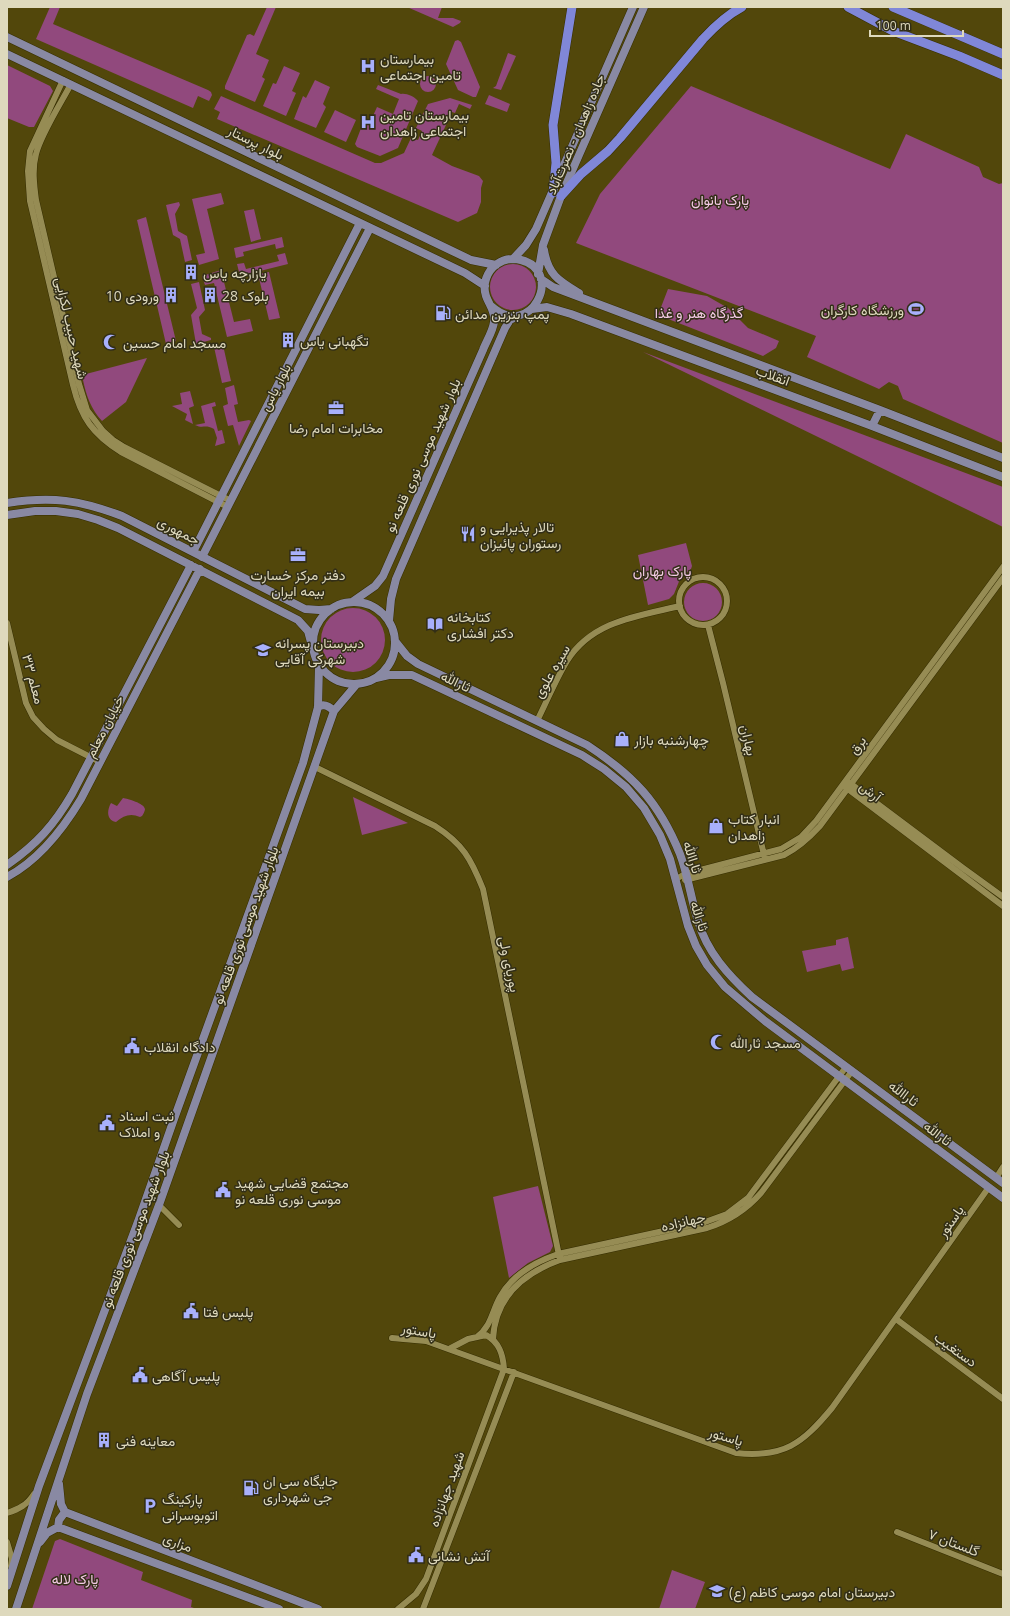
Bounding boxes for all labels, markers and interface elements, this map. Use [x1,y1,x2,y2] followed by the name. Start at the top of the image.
[870,12,963,38] scale bar
[876,17,911,34] text: 100 m
[380,49,461,84] place label: بیمارستان تامین اجتماعی
[359,57,377,75] hospital icon: بیمارستان تامین اجتماعی
[541,71,609,197] street label: جاده زاهدان - نصرت‌آباد
[380,105,469,140] place label: بیمارستان تامین اجتماعی زاهدان
[359,113,377,131] hospital icon: بیمارستان تامین اجتماعی زاهدان
[223,120,287,165] street label: بلوار پرستار
[691,190,749,210] park label: پارک بانوان
[182,263,200,281] building icon: یازارچه یاس
[203,263,267,283] place label: یازارچه یاس
[51,275,93,381] street label: شهید حبیب لکزایی
[106,286,159,305] place label: ورودی 10
[162,286,180,304] building icon: ورودی 10
[201,286,219,304] building icon: بلوک 28
[222,286,269,305] place label: بلوک 28
[821,300,904,319] place label: ورزشگاه کارگران
[907,300,925,318] sports icon: ورزشگاه کارگران
[655,303,743,322] park label: گذرگاه هنر و غذا
[434,304,452,322] fuel station icon: پمپ بنزین مدائن
[455,304,549,324] place label: پمپ بنزین مدائن
[279,331,297,349] building icon: تگهبانی یاس
[300,331,369,350] place label: تگهبانی یاس
[102,333,120,351] mosque icon: مسجد امام حسین
[123,333,226,352] place label: مسجد امام حسین
[255,360,295,414] street label: بلوار یاس
[753,360,793,390] street label: انقلاب
[379,375,465,535] street label: بلوار شهید موسی نوری قلعه نو
[327,399,345,417] office icon: مخابرات امام رضا
[289,418,383,437] place label: مخابرات امام رضا
[155,511,203,549] street label: جمهوری
[480,517,561,553] place label: تالار پذیرایی و رستوران پائیزان
[459,525,477,543] restaurant icon: تالار پذیرایی و رستوران پائیزان
[289,546,307,564] office icon: دفتر مرکز خسارت بیمه ایران
[633,561,691,581] park label: پارک بهاران
[251,565,346,600] place label: دفتر مرکز خسارت بیمه ایران
[447,607,514,642] place label: کتابخانه دکتر افشاری
[426,615,444,633] library icon: کتابخانه دکتر افشاری
[275,633,364,668] place label: دبیرستان پسرانه شهرکی آقایی
[254,641,272,659] school or university icon: دبیرستان پسرانه شهرکی آقایی
[528,641,574,701] street label: سیره علوی
[18,652,50,706] street label: معلم ۳۳
[438,666,474,696] street label: ثارالله
[80,691,128,761] street label: خیابان معلم
[736,723,762,757] street label: بهاران
[613,730,631,748] shop icon: چهارشنبه بازار
[633,730,709,750] place label: چهارشنبه بازار
[844,732,870,758] street label: برق
[856,776,887,807] street label: آرش
[728,809,780,844] place label: انبار کتاب زاهدان
[707,817,725,835] shop icon: انبار کتاب زاهدان
[679,838,707,876] street label: ثاراالله
[208,843,282,1007] street label: بلوار شهید موسی نوری قلعه نو
[686,898,714,934] street label: ثارالله
[494,934,525,994] street label: پوریای ولی
[709,1033,727,1051] mosque icon: مسجد ثارالله
[730,1033,801,1052] place label: مسجد ثارالله
[123,1037,141,1055] public building icon: دادگاه انقلاب
[144,1037,216,1056] place label: دادگاه انقلاب
[885,1075,923,1111] street label: ثاراالله
[119,1106,174,1141] place label: ثبت اسناد و املاک
[98,1114,116,1132] public building icon: ثبت اسناد و املاک
[920,1116,956,1150] street label: ثارالله
[96,1148,174,1310] street label: بلوار شهید موسی نوری قلعه نو
[235,1173,349,1208] place label: مجتمع قضایی شهید موسی نوری قلعه نو
[214,1181,232,1199] public building icon: مجتمع قضایی شهید موسی نوری قلعه نو
[932,1201,969,1242] street label: پاستور
[659,1207,707,1235] street label: جهانزاده
[182,1302,200,1320] public building icon: پلیس فتا
[203,1302,253,1322] place label: پلیس فتا
[399,1317,438,1343] street label: پاستور
[931,1327,982,1371] street label: دستغیب
[131,1366,149,1384] public building icon: پلیس آگاهی
[152,1366,220,1386] place label: پلیس آگاهی
[705,1421,746,1451] street label: پاستور
[95,1431,113,1449] building icon: معاینه فنی
[116,1431,175,1450] place label: معاینه فنی
[424,1449,468,1529] street label: شهید جهانزاده
[263,1471,338,1506] place label: جایگاه سی ان جی شهرداری
[242,1479,260,1497] fuel station icon: جایگاه سی ان جی شهرداری
[162,1489,218,1524] place label: پارکینگ اتوبوسرانی
[141,1497,159,1515] parking icon: پارکینگ اتوبوسرانی
[926,1524,982,1560] street label: گلستان ۷
[161,1528,195,1556] street label: مزاری
[407,1546,425,1564] public building icon: آتش نشانی
[428,1546,491,1565] place label: آتش نشانی
[52,1569,98,1589] park label: پارک لاله
[708,1582,726,1600] school or university icon: دبیرستان امام موسی کاظم (ع)
[729,1582,895,1603] place label: دبیرستان امام موسی کاظم (ع)

